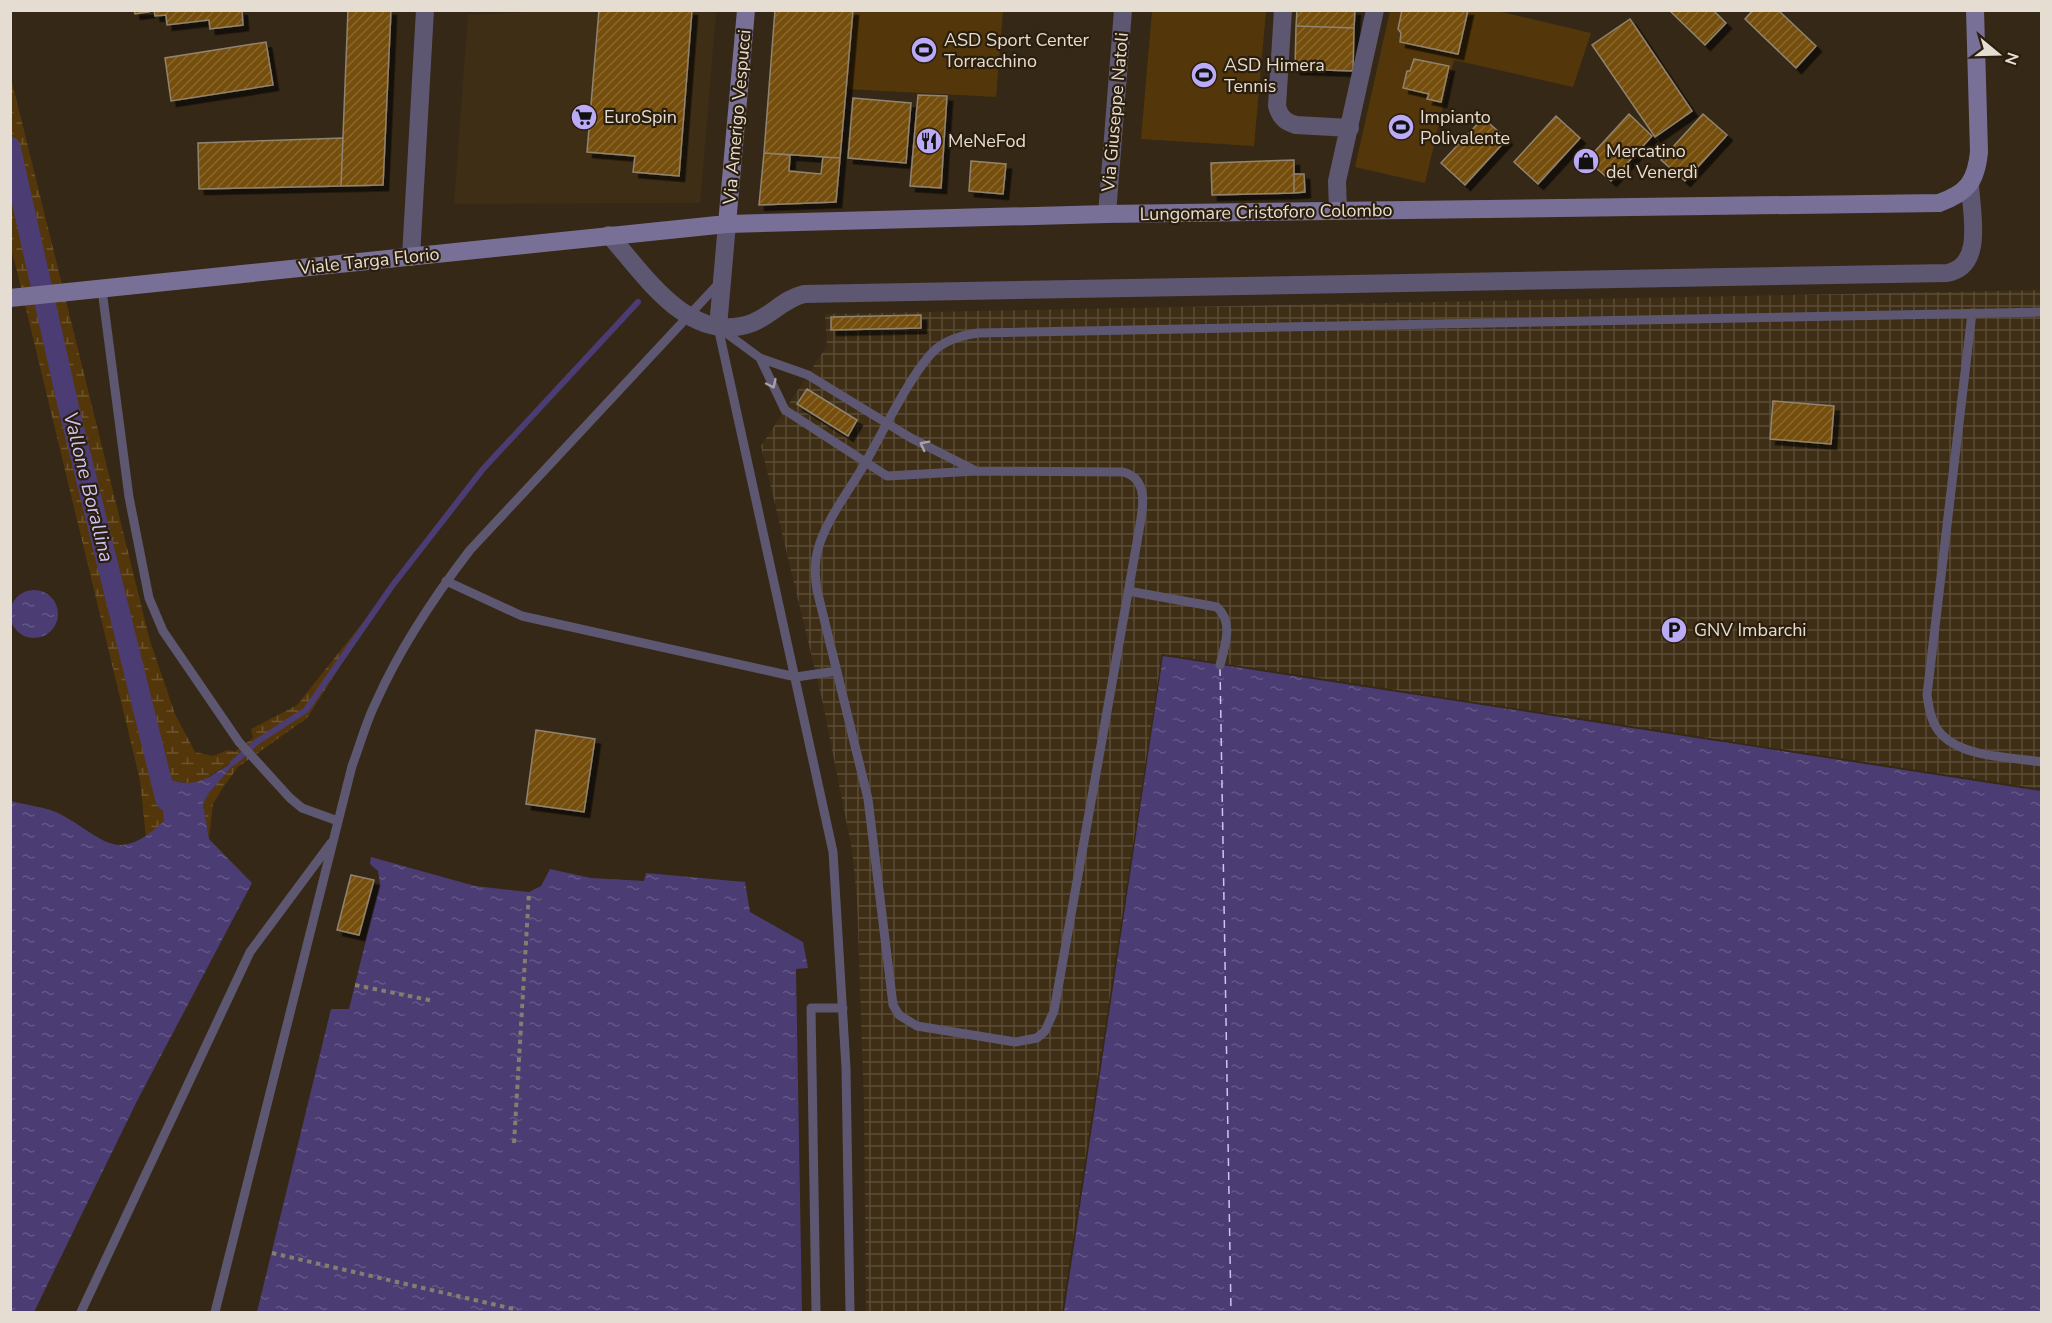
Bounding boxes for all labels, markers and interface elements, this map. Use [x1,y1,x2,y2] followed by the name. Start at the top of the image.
[1968,24,2028,84] north arrow
[944,28,1090,73] place label: ASD Sport Center Torracchino
[717,29,757,206] street label: Via Amerigo Vespucci
[1096,31,1134,194] street label: Via Giuseppe Natoli
[909,35,939,65] sports icon: ASD Sport Center Torracchino
[1999,49,2024,68] text: N
[1224,53,1325,98] place label: ASD Himera Tennis
[1189,60,1219,90] sports icon: ASD Himera Tennis
[569,102,599,132] supermarket icon: EuroSpin
[604,105,677,129] place label: EuroSpin
[1420,105,1510,150] place label: Impianto Polivalente
[1386,112,1416,142] sports icon: Impianto Polivalente
[914,126,944,156] restaurant icon: MeNeFod
[948,129,1026,153] place label: MeNeFod
[1606,139,1698,184] place label: Mercatino del Venerdì
[1571,146,1601,176] shop icon: Mercatino del Venerdì
[1139,198,1393,226] street label: Lungomare Cristoforo Colombo
[296,242,441,280] street label: Viale Targa Florio
[765,378,777,389] one-way arrow
[57,409,120,565] water label: Vallone Borallina
[920,440,931,452] one-way arrow
[1659,615,1689,645] parking icon: GNV Imbarchi
[1694,618,1807,642] place label: GNV Imbarchi

